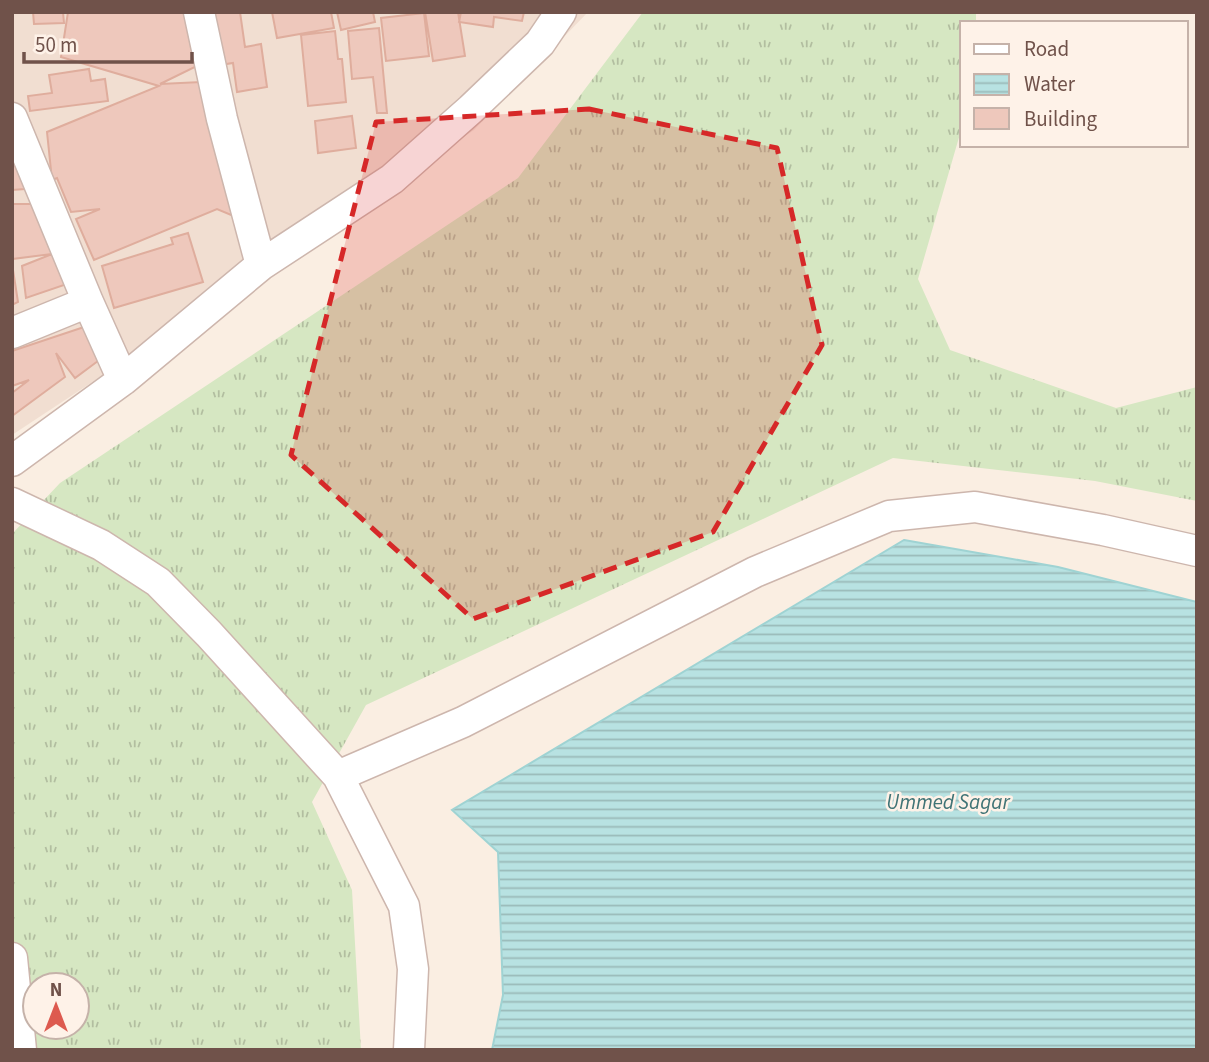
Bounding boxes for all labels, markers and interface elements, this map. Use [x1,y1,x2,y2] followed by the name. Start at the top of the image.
[24,21,192,65] scale bar
[960,21,1188,147] legend
[35,30,77,60] text: 50 m
[1024,34,1069,64] text: Road
[1024,69,1076,99] text: Water
[1024,104,1098,134] text: Building
[886,787,1011,817] water label: Ummed Sagar
[21,971,91,1041] north arrow
[50,977,62,1004] text: N

